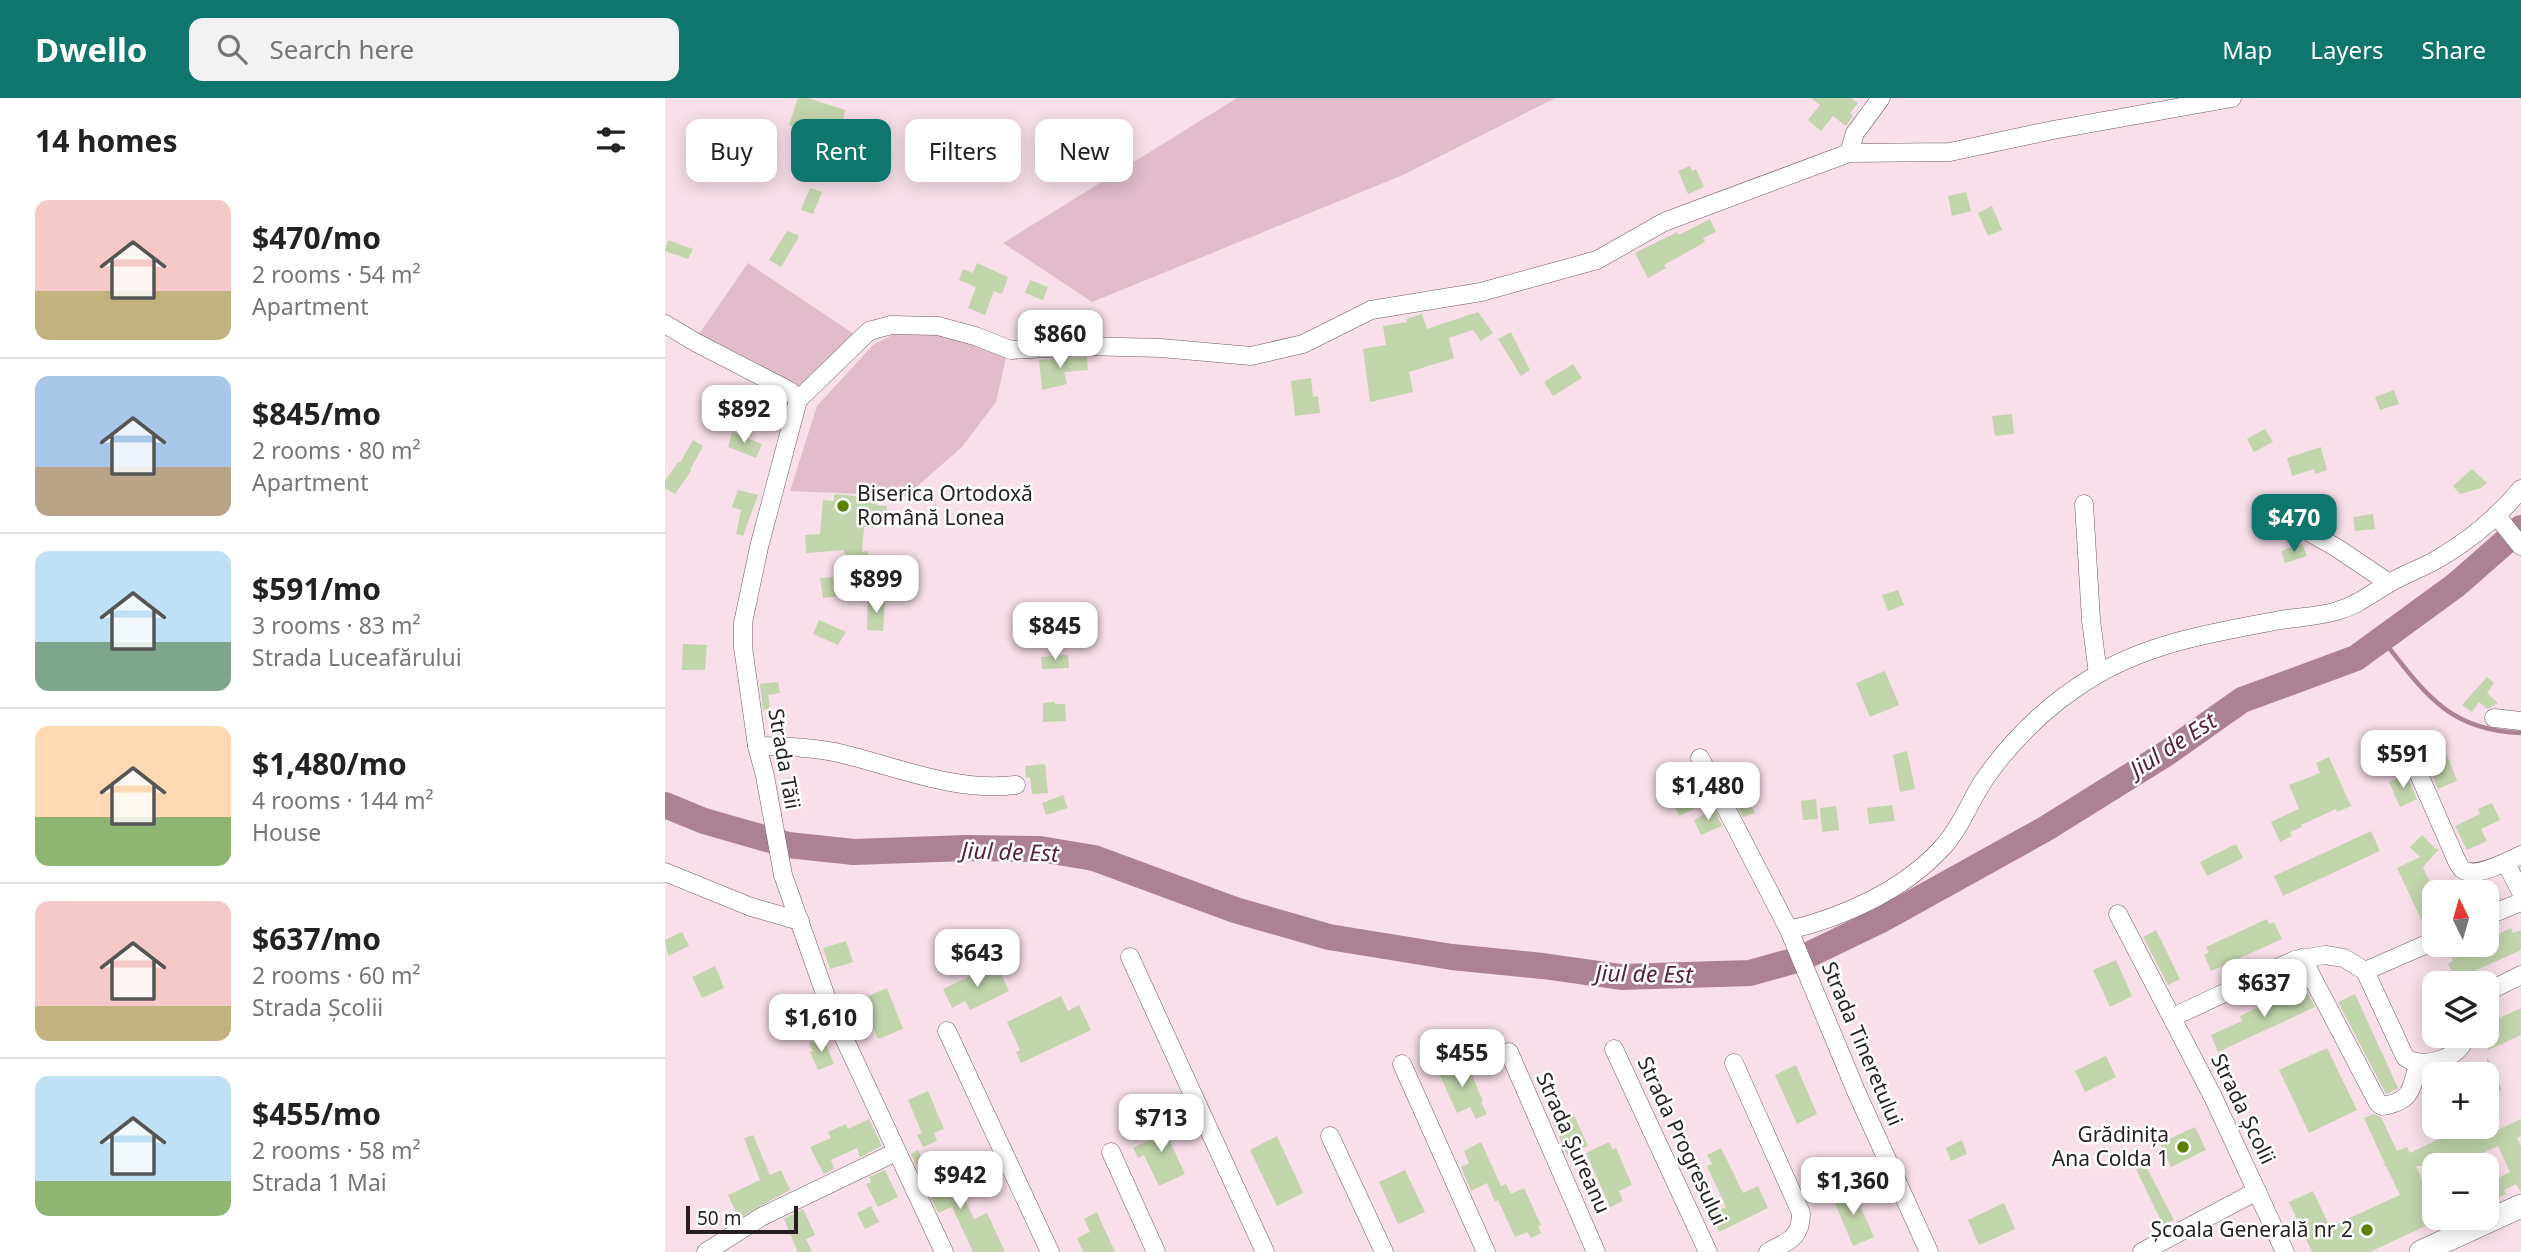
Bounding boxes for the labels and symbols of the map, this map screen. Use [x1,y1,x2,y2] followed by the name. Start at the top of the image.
[1019,310,1101,370] pin: $860
[703,386,785,445] pin: $892
[857,479,1033,531] place label: Biserica Ortodoxă Română Lonea
[2253,494,2335,554] pin: $470
[835,498,851,514] marker: Biserica Ortodoxă Română Lonea
[835,556,917,615] pin: $899
[1014,602,1096,662] pin: $845
[2119,703,2223,786] water label: Jiul de Est
[762,706,808,811] street label: Strada Tăii
[2362,730,2444,790] pin: $591
[1651,762,1765,822] pin: $1,480
[957,833,1061,869] water label: Jiul de Est
[2422,880,2499,957] north arrow
[936,930,1018,989] pin: $643
[1591,956,1694,990] water label: Jiul de Est
[1816,957,1910,1130] street label: Strada Tineretului
[2223,960,2305,1019] pin: $637
[764,995,878,1054] pin: $1,610
[1421,1030,1503,1089] pin: $455
[2205,1049,2283,1169] street label: Strada Școlii
[1632,1052,1734,1229] street label: Strada Progresului
[1530,1068,1618,1218] street label: Strada Șureanu
[1120,1094,1202,1154] pin: $713
[2052,1120,2169,1172] place label: Grădinița Ana Colda 1
[2175,1139,2191,1155] marker: Grădinița Ana Colda 1
[919,1152,1001,1211] pin: $942
[1796,1158,1910,1217] pin: $1,360
[686,1203,798,1235] scale bar
[2150,1215,2353,1243] place label: Școala Generală nr 2
[2359,1222,2375,1238] marker: Școala Generală nr 2

